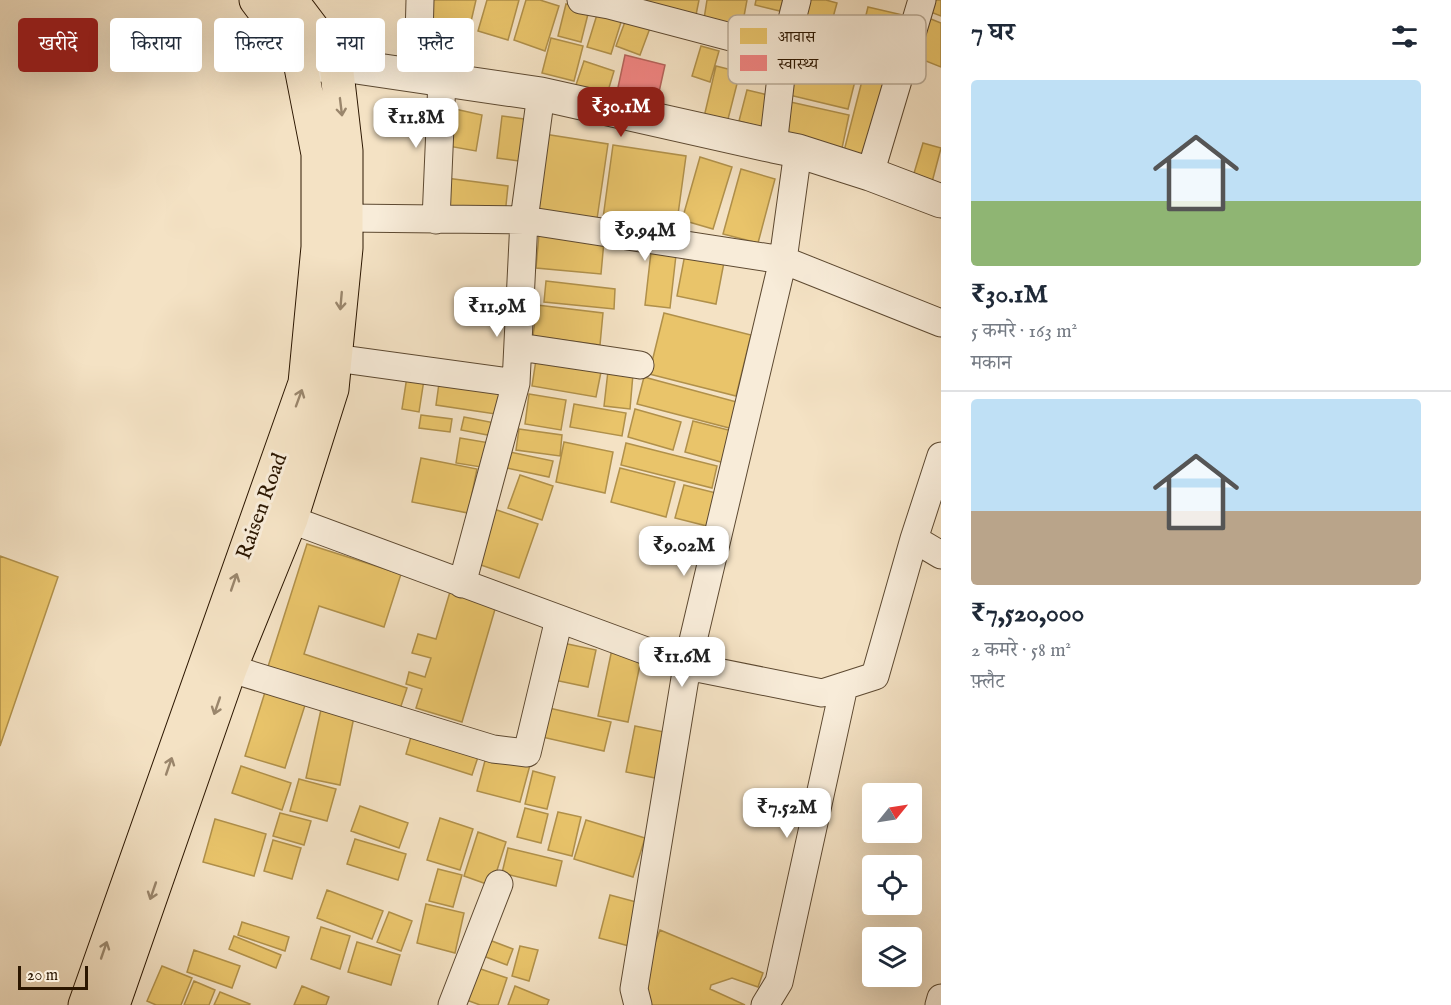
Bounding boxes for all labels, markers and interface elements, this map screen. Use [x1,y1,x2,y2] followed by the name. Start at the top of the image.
[728,15,926,84] legend
[971,16,1015,49] text: 7 घर
[18,18,98,72] chip: खरीदें
[110,18,202,72] chip: किराया
[214,18,304,72] chip: फ़िल्टर
[316,18,385,72] chip: नया
[397,18,474,72] chip: फ़्लैट
[1388,20,1421,53] icon: filters
[778,28,817,48] text: आवास
[777,55,819,75] text: स्वास्थ्य
[572,87,670,138] pin: ₹30.1M
[591,94,651,119] text: ₹30.1M
[336,96,347,116] one-way arrow
[367,98,465,149] pin: ₹11.8M
[387,105,445,130] text: ₹11.8M
[1142,119,1250,227] icon: home
[596,211,694,262] pin: ₹9.94M
[614,218,676,243] text: ₹9.94M
[971,278,1048,311] text: ₹30.1M
[448,287,546,338] pin: ₹11.9M
[335,291,346,311] one-way arrow
[468,294,526,319] text: ₹11.9M
[971,319,1077,344] text: 5 कमरे · 163 m²
[971,351,1012,376] text: मकान
[295,389,306,408] one-way arrow
[1142,438,1250,546] icon: home
[231,449,294,563] street label: Raisen Road
[635,526,733,577] pin: ₹9.02M
[653,533,715,558] text: ₹9.02M
[230,573,241,592] one-way arrow
[971,597,1084,630] text: ₹7,520,000
[633,637,731,688] pin: ₹11.6M
[971,638,1071,663] text: 2 कमरे · 58 m²
[653,644,711,669] text: ₹11.6M
[971,670,1004,695] text: फ़्लैट
[211,696,222,715] one-way arrow
[165,757,176,776] one-way arrow
[862,783,922,843] north arrow
[862,783,922,987] map controls
[738,788,836,839] pin: ₹7.52M
[757,795,817,820] text: ₹7.52M
[862,855,922,915] button: locate
[147,881,158,899] one-way arrow
[862,927,922,987] button: layers
[100,941,111,960] one-way arrow
[18,963,88,990] scale bar
[27,966,58,986] text: 20 m

